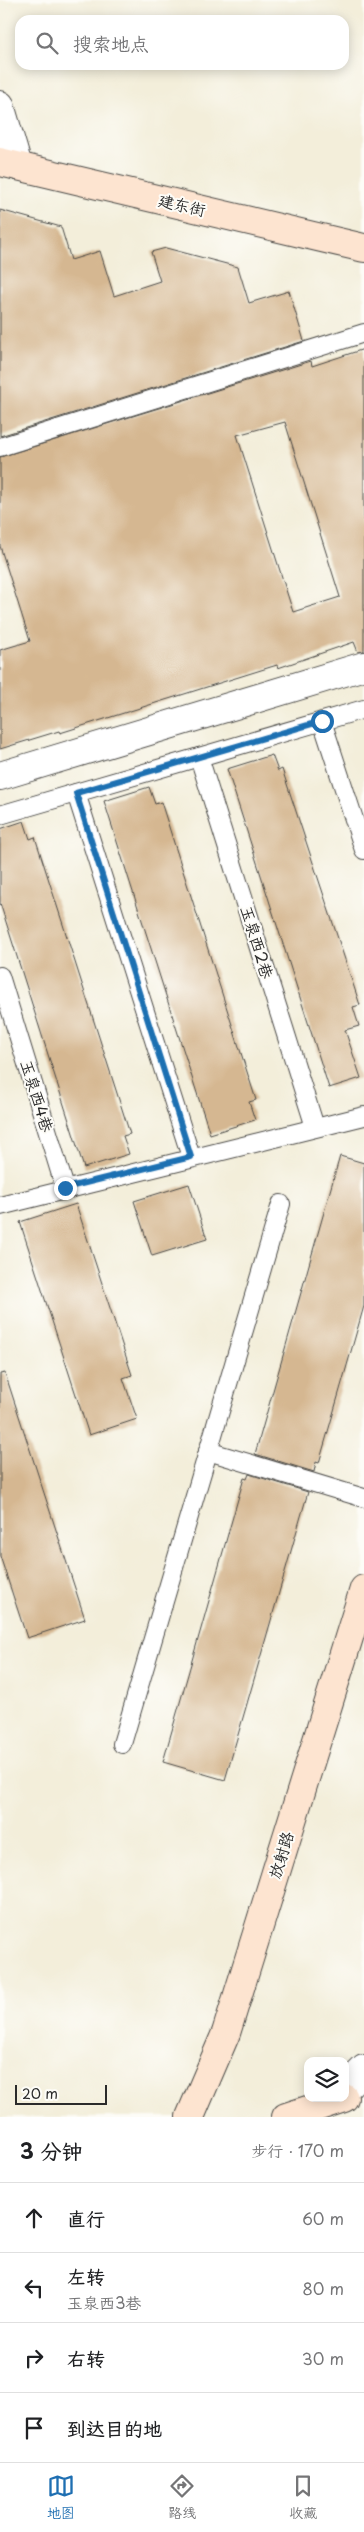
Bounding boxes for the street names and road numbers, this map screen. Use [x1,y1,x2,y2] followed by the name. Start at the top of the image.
[156,187,208,221] street label: 建东街
[235,902,280,981] street label: 玉泉西2巷
[16,1057,60,1135] street label: 玉泉西4巷
[262,1828,299,1881] street label: 放射路

